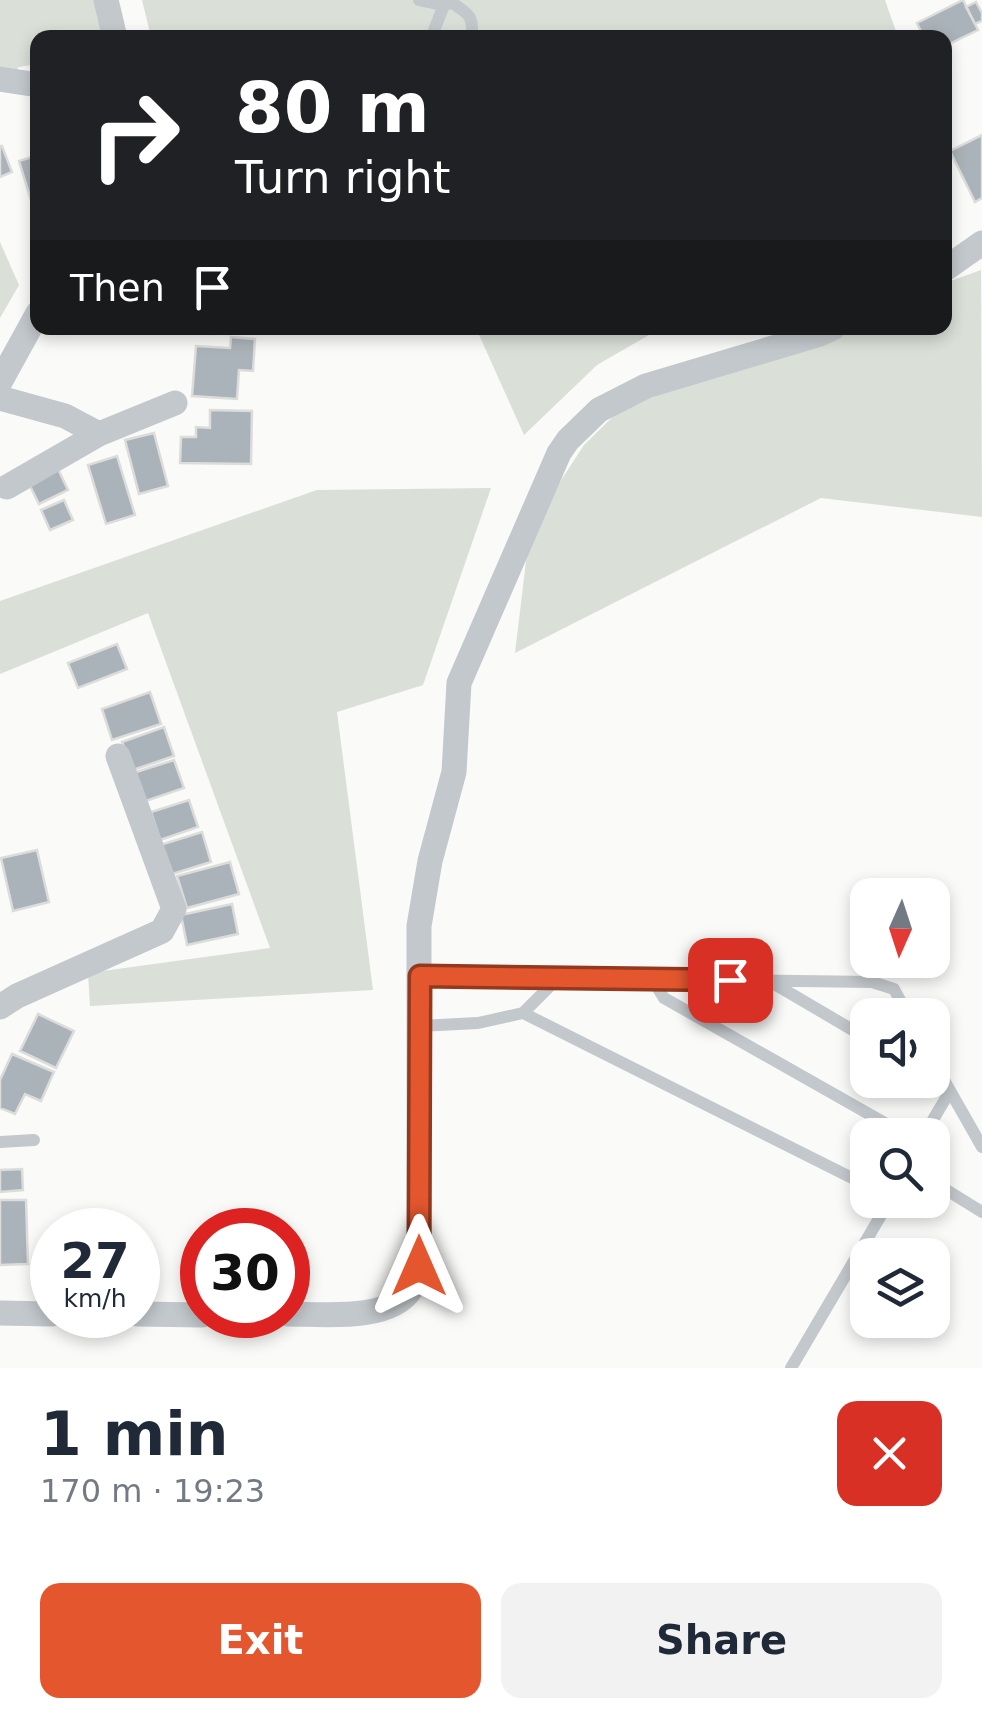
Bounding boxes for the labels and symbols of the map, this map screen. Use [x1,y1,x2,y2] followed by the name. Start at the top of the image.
[850,878,950,978] north arrow
[688,938,773,1023] pin
[180,1208,310,1338] speed limit sign: 30
[367,1214,471,1318] position arrow

